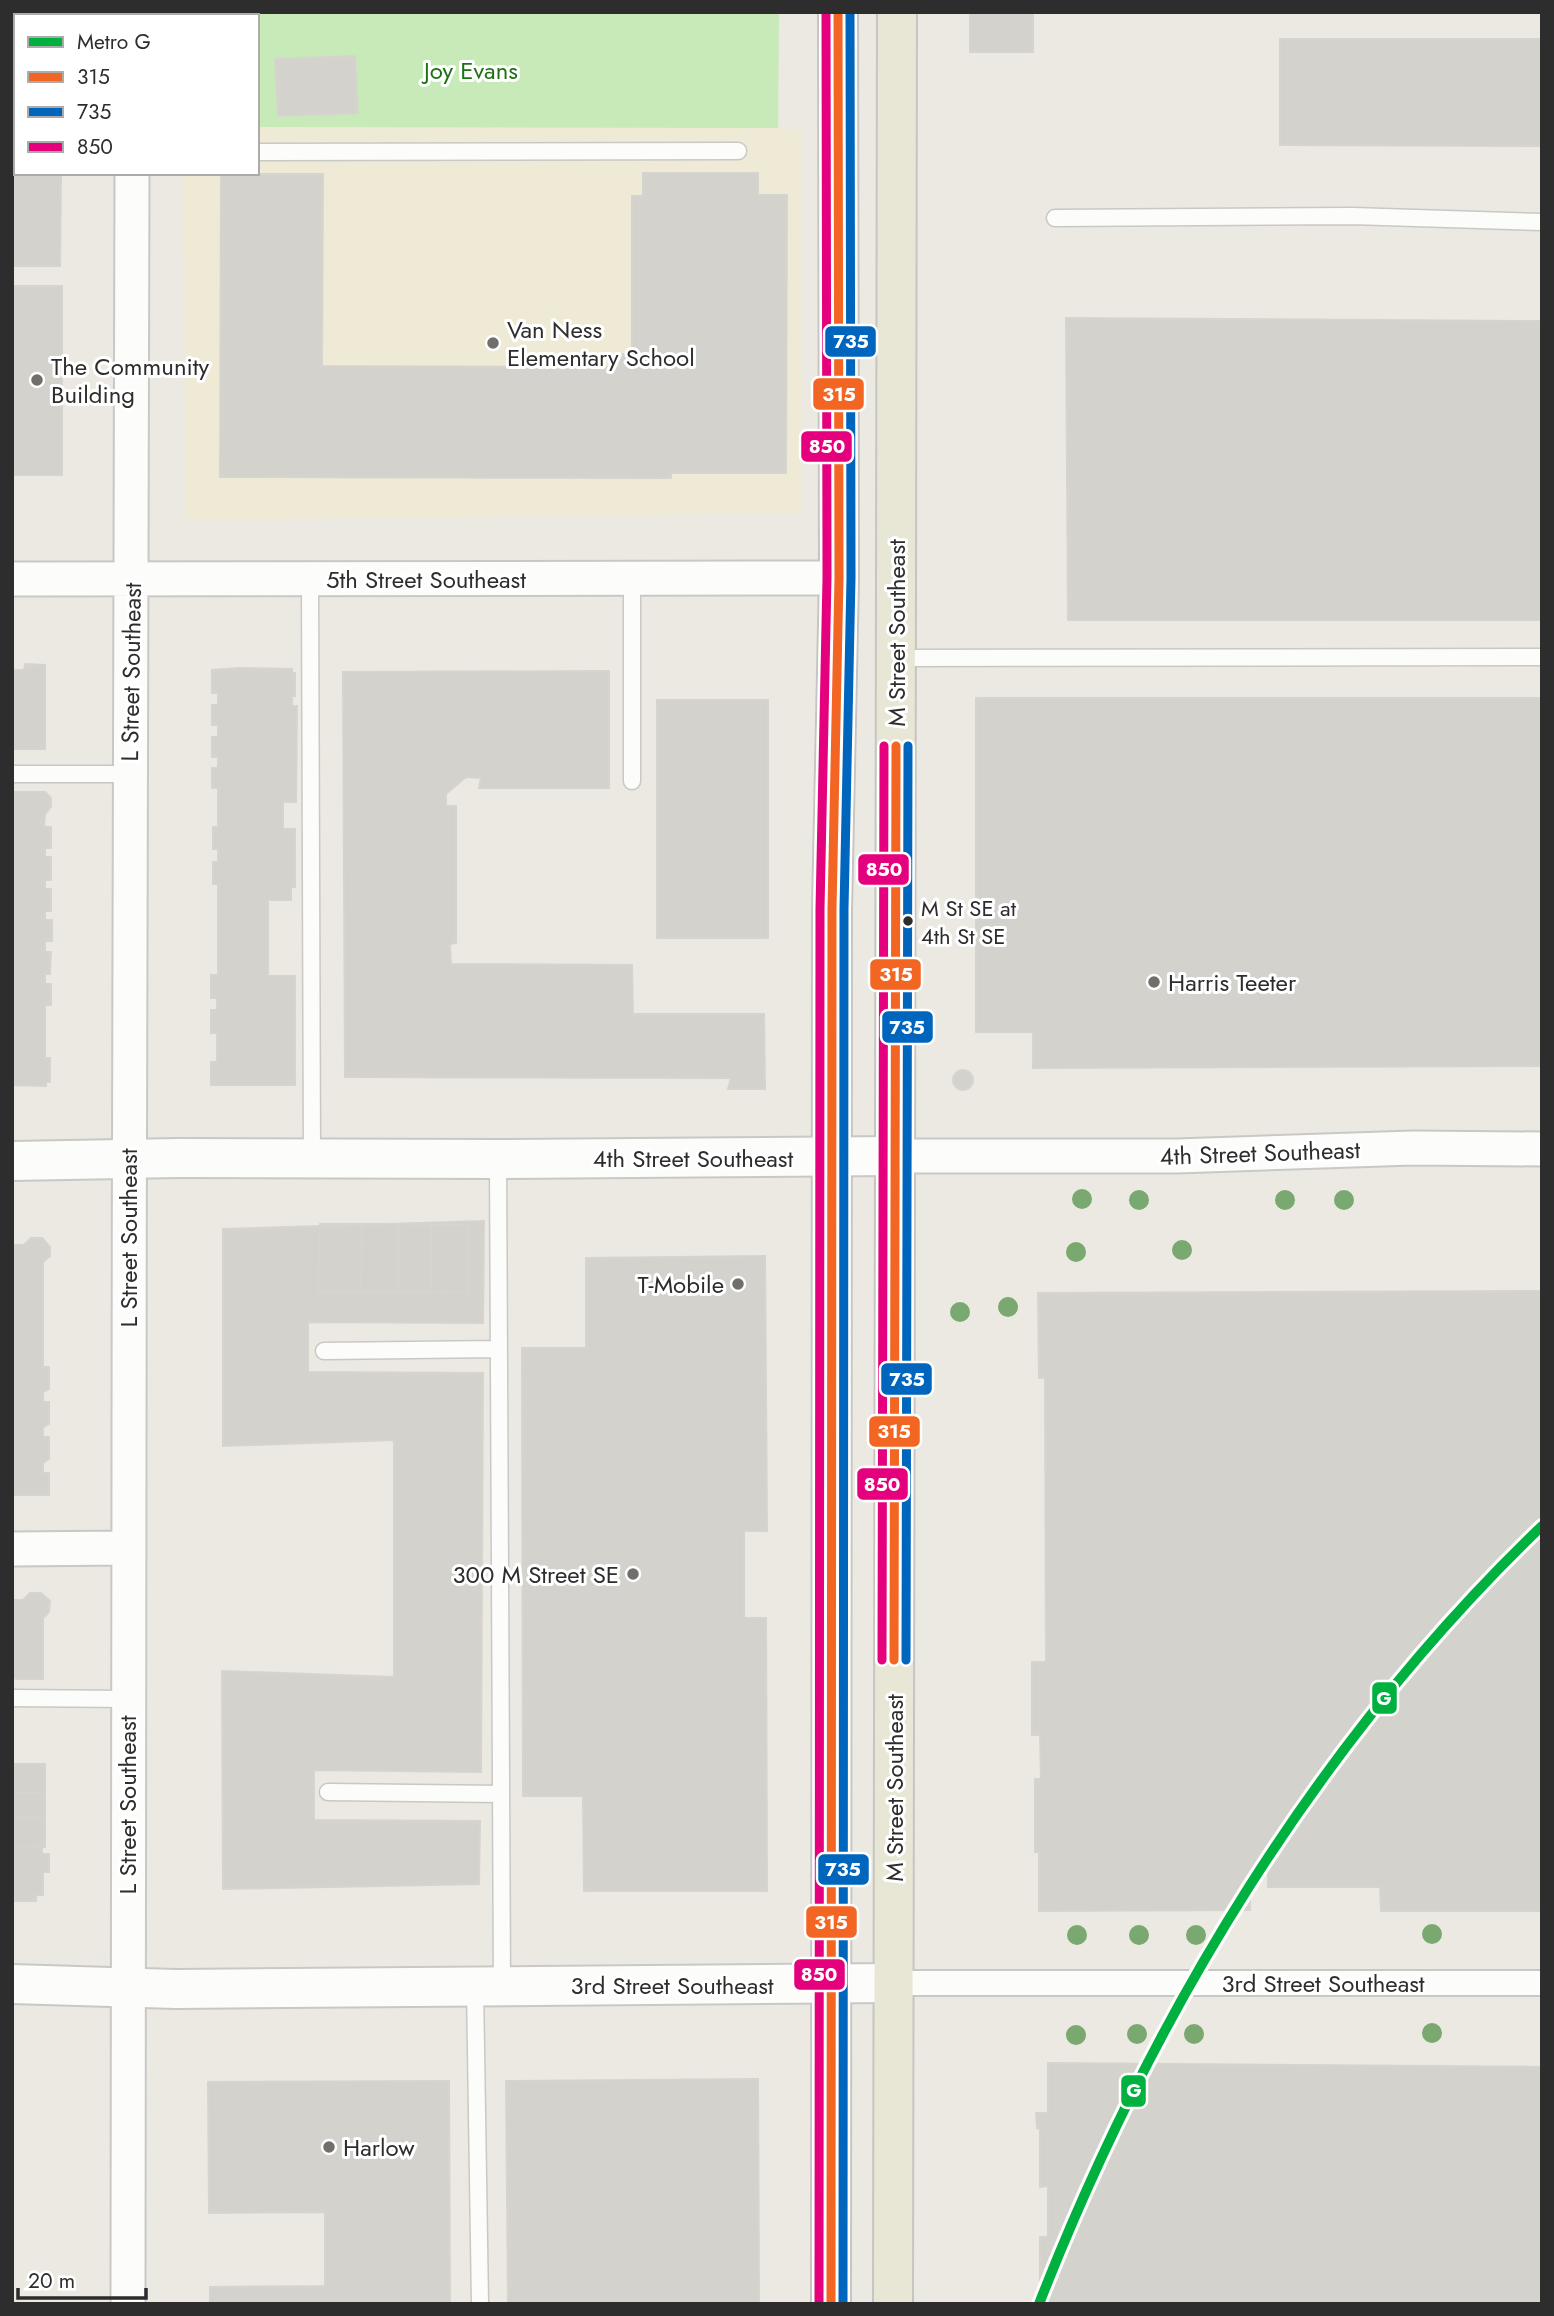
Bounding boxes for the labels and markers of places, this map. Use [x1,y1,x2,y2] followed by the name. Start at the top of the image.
[507,312,695,375] place label: Van Ness Elementary School
[485,335,501,351] marker: Van Ness Elementary School
[51,349,210,412] place label: The Community Building
[29,372,45,388] marker: The Community Building
[921,892,1017,952] place label: M St SE at 4th St SE
[901,914,915,928] marker: M St SE at 4th St SE
[1168,965,1297,1000] place label: Harris Teeter
[1146,974,1162,990] marker: Harris Teeter
[637,1267,724,1302] place label: T-Mobile
[730,1276,746,1292] marker: T-Mobile
[452,1557,619,1592] place label: 300 M Street SE
[625,1566,641,1582] marker: 300 M Street SE
[343,2130,415,2165] place label: Harlow
[321,2139,337,2155] marker: Harlow

